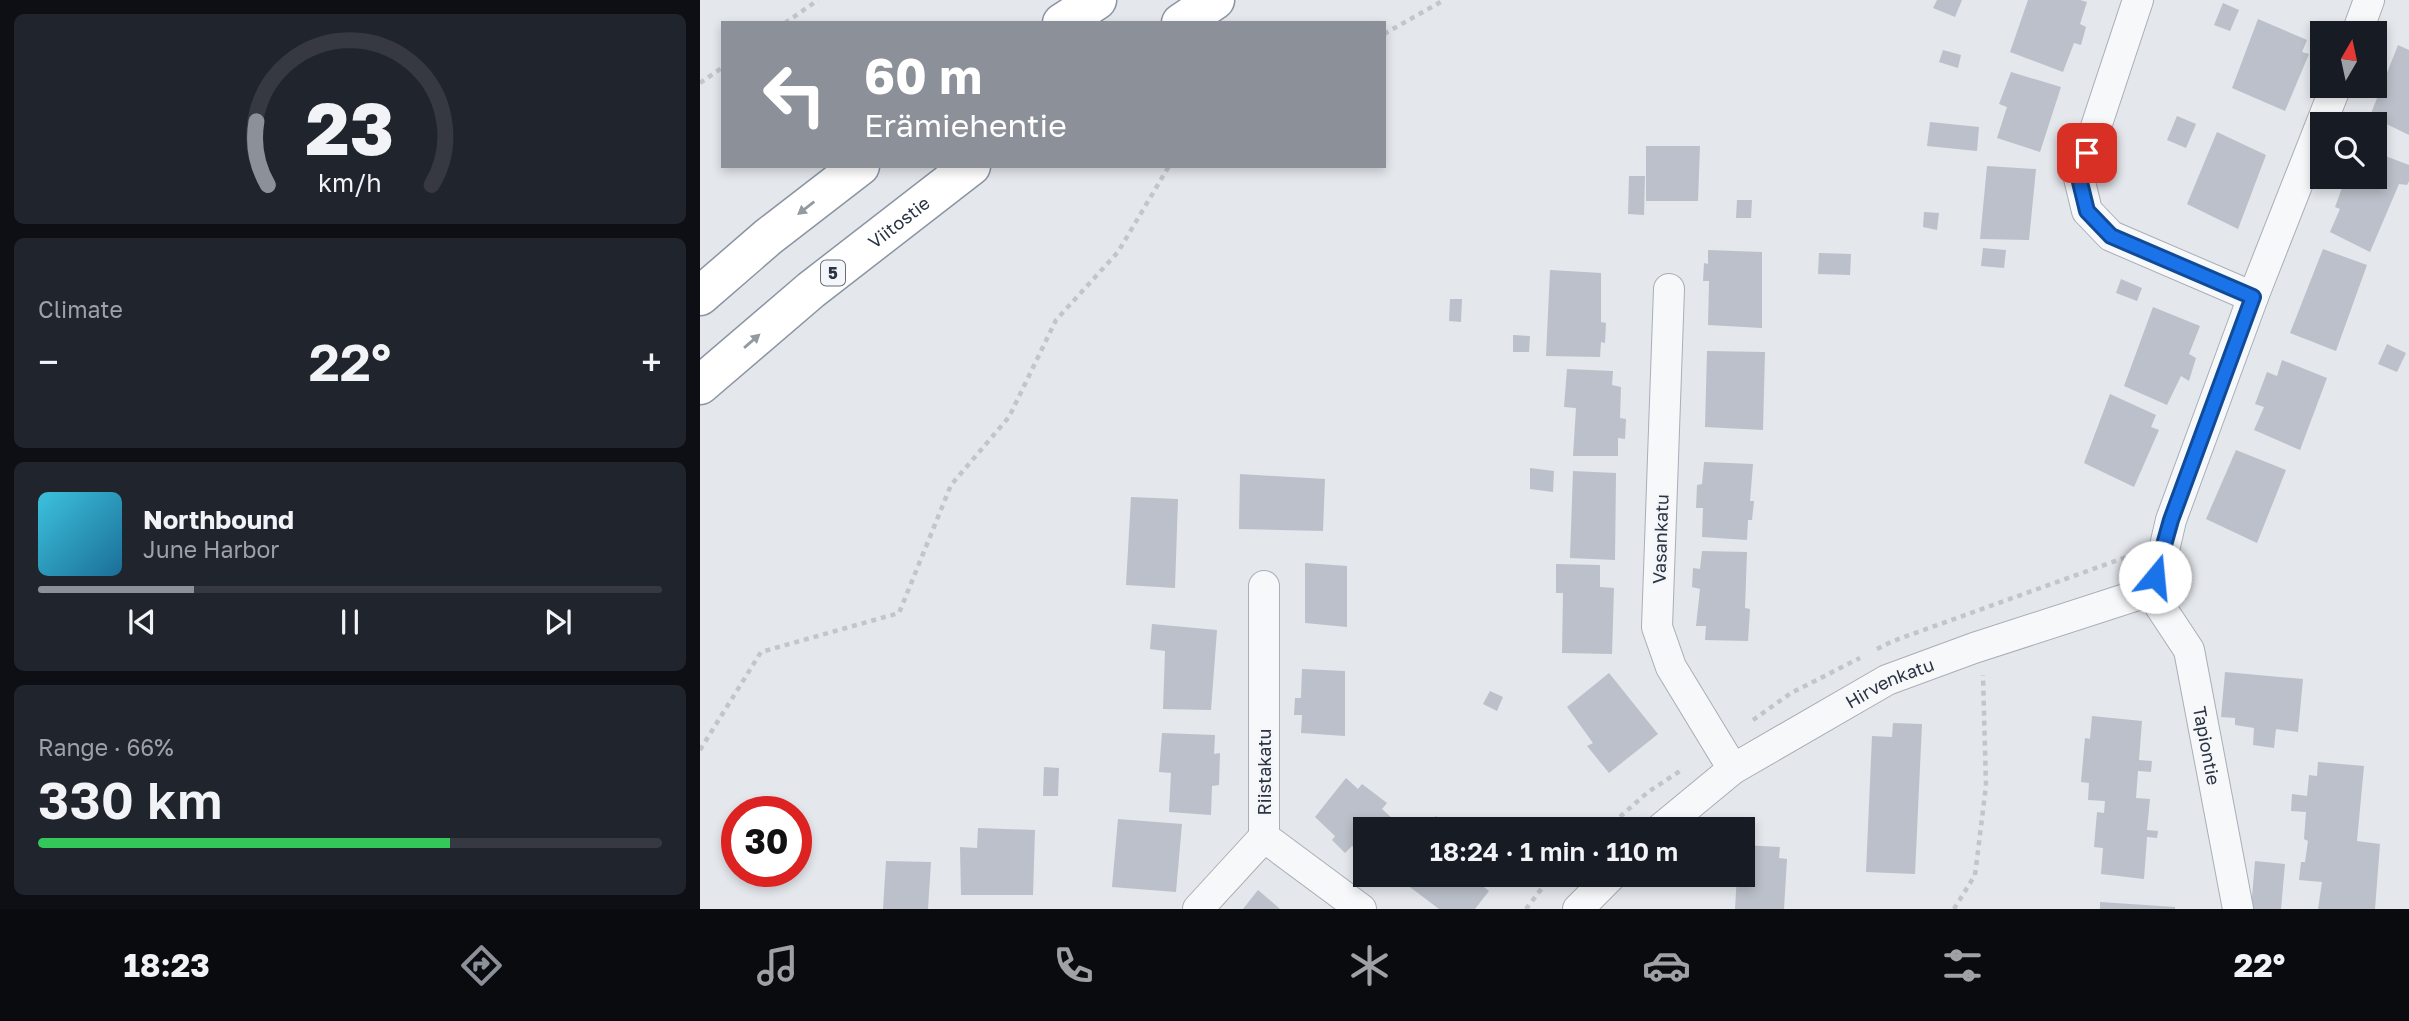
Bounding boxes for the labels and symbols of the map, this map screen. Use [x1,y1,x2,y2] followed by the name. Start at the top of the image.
[2310,21,2387,98] north arrow
[2057,123,2117,183] pin
[864,191,934,253] street label: Viitostie
[797,200,815,214] one-way arrow
[821,260,845,286] road number: 5
[743,334,760,349] one-way arrow
[1647,494,1673,584] street label: Vasankatu
[2118,540,2192,614] position arrow
[1841,653,1937,713] street label: Hirvenkatu
[2189,704,2225,787] street label: Tapiontie
[1253,729,1275,815] street label: Riistakatu
[721,796,812,887] speed limit sign: 30

